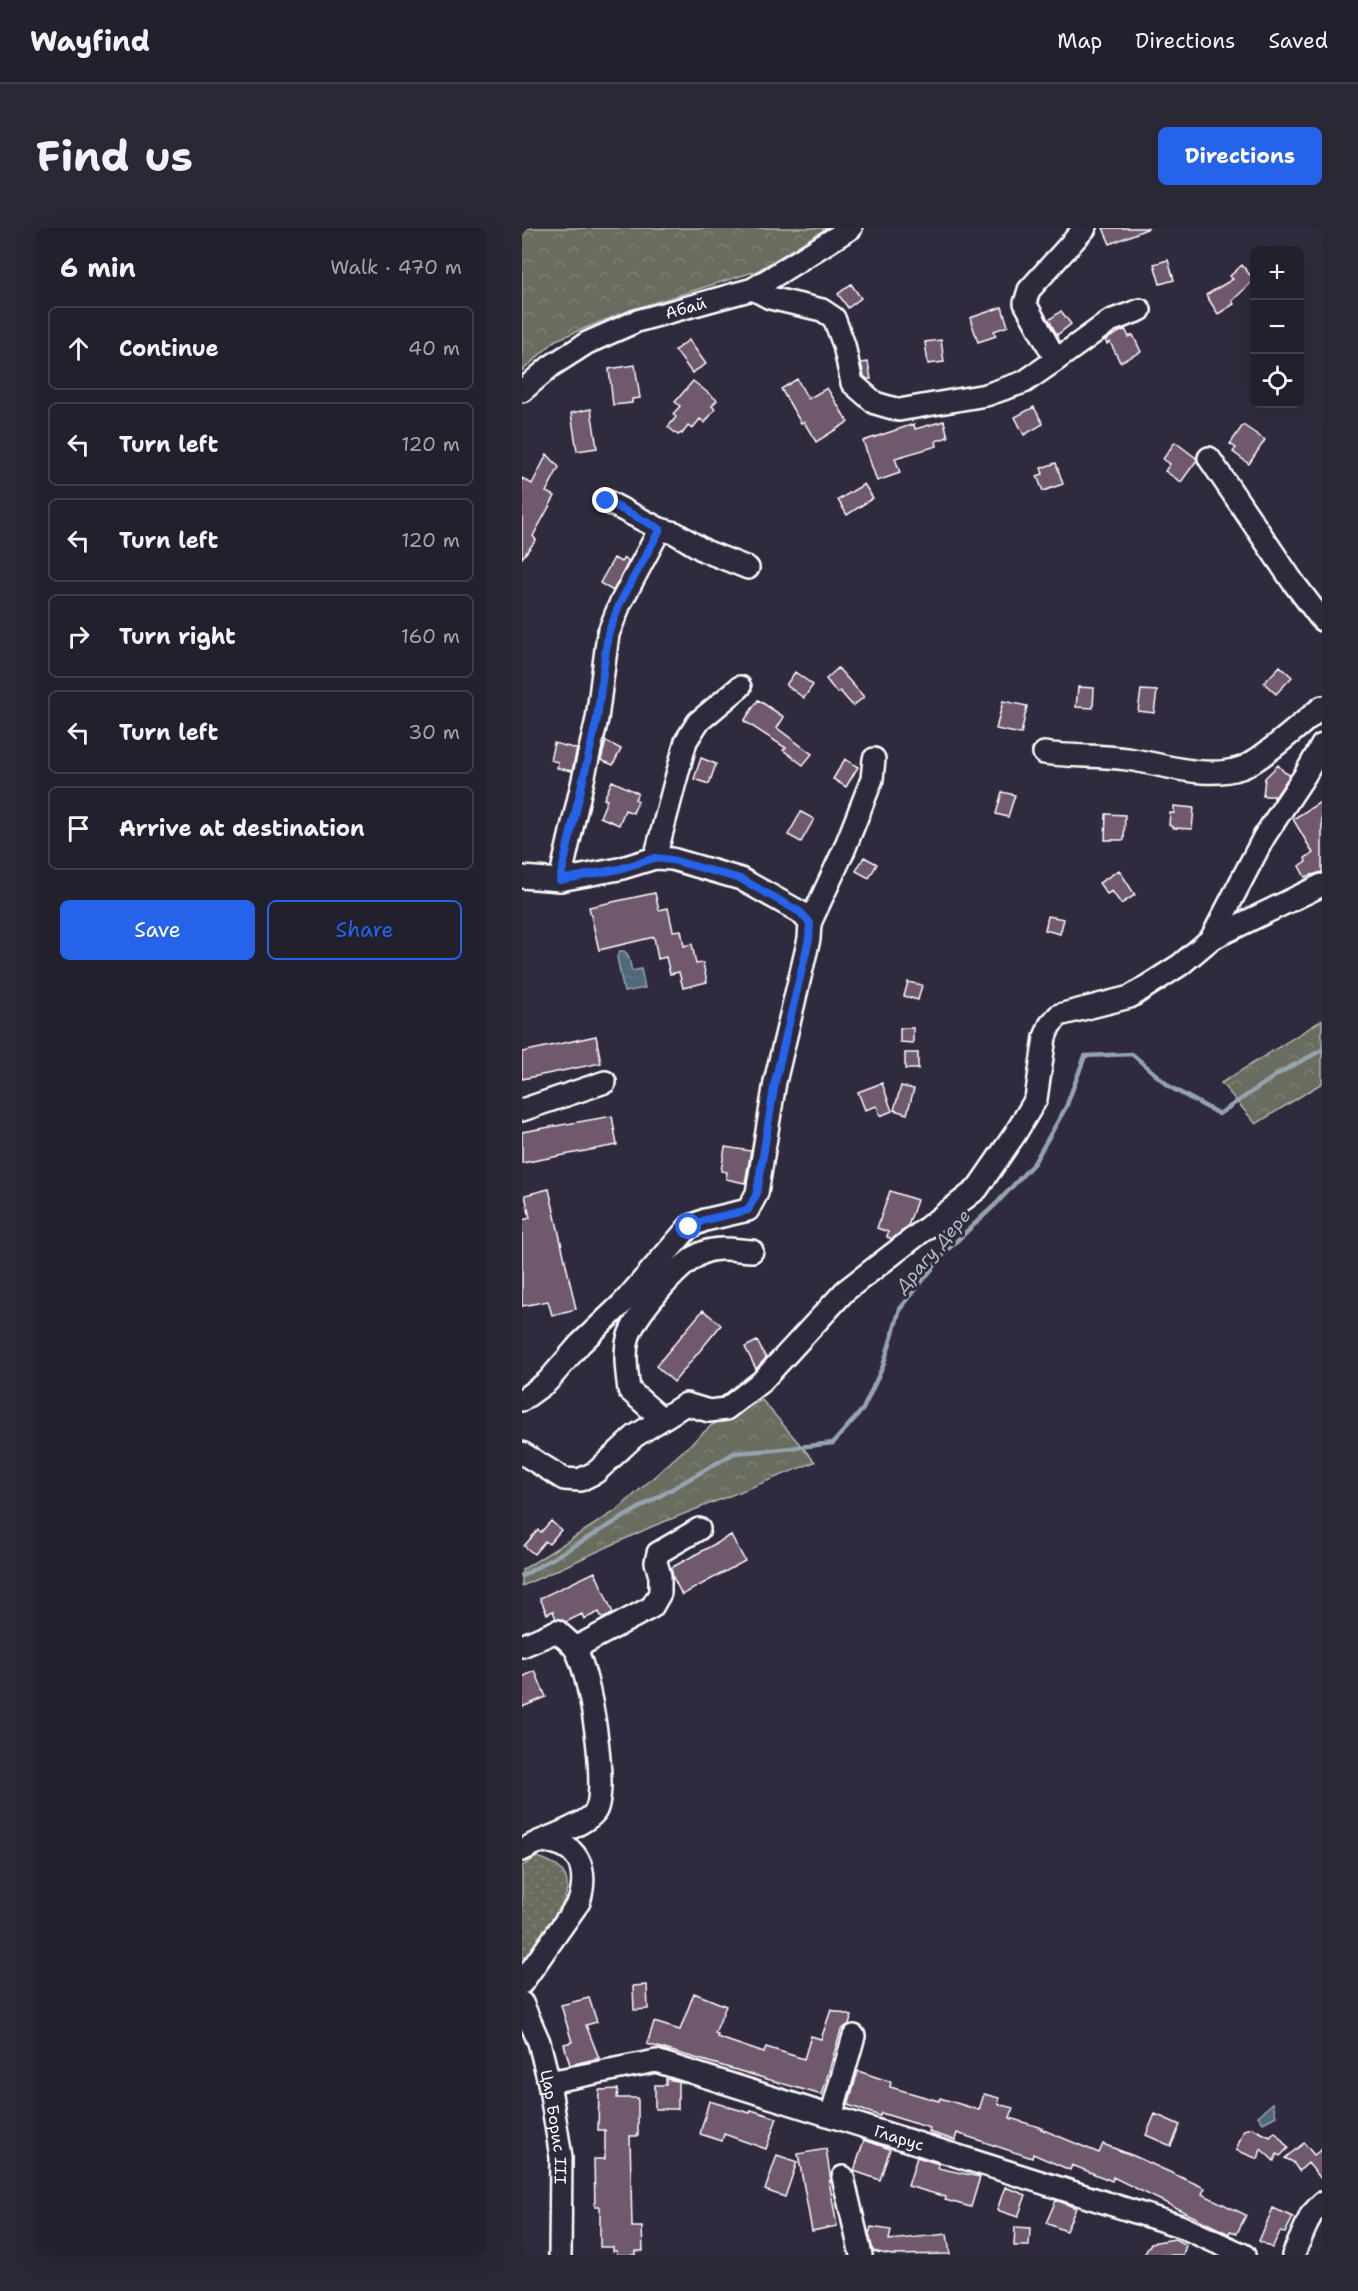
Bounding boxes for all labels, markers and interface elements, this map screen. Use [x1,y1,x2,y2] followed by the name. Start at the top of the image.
[30,22,150,60] text: Wayfind
[1057,27,1102,55] text: Map
[1135,27,1235,55] text: Directions
[1268,27,1328,55] text: Saved
[1158,127,1322,185] button: Directions
[36,128,193,184] text: Find us
[1250,246,1304,408] map controls
[1250,246,1304,300] button: +
[60,250,136,285] text: 6 min
[330,254,462,280] text: Walk · 470 m
[663,292,709,324] street label: Абай
[1250,300,1304,354] button: −
[62,332,95,365] icon: ahead
[119,334,219,363] text: Continue
[408,335,460,361] text: 40 m
[1250,354,1304,408] button: locate
[62,428,95,461] icon: left
[119,430,218,459] text: Turn left
[401,431,460,457] text: 120 m
[592,487,618,513] route end
[62,524,95,557] icon: left
[119,526,218,555] text: Turn left
[401,527,460,553] text: 120 m
[62,620,95,653] icon: right
[119,622,236,651] text: Turn right
[401,623,460,649] text: 160 m
[62,716,95,749] icon: left
[119,718,218,747] text: Turn left
[408,719,460,745] text: 30 m
[62,812,95,845] icon: arrive
[119,814,365,843] text: Arrive at destination
[60,900,255,960] button: Save
[267,900,462,960] button: Share
[889,1204,976,1299] water label: Драгу Дере
[675,1213,701,1239] route start
[535,2067,571,2184] street label: Цар Борис III
[871,2120,927,2156] street label: Гларус

